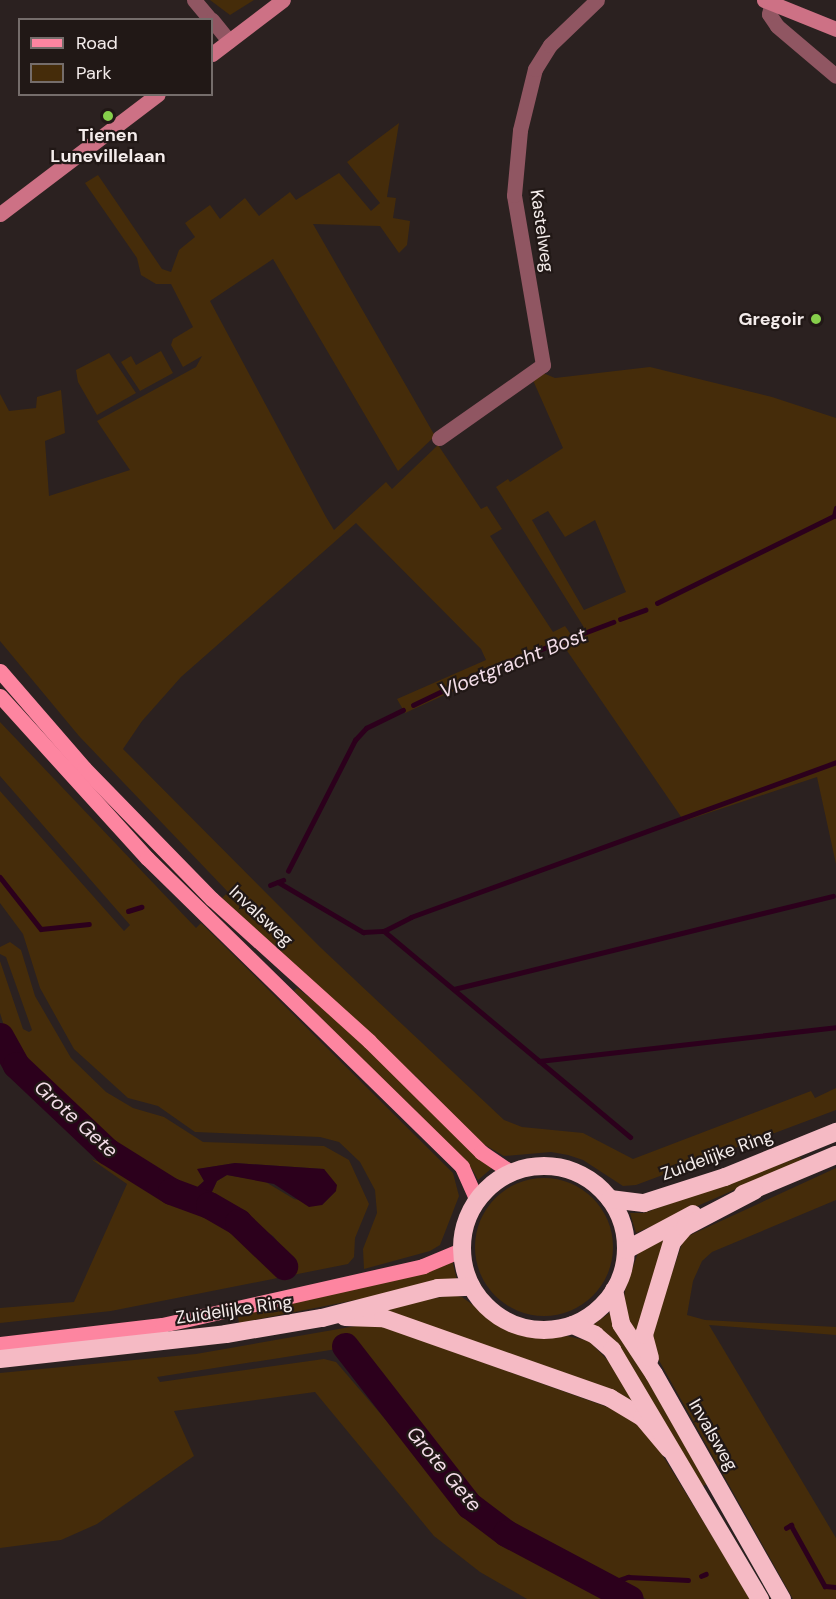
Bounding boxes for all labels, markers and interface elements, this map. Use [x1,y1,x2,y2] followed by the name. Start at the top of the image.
[18,18,213,96] legend
[76,31,118,55] text: Road
[76,61,112,85] text: Park
[101,109,115,123] marker: Tienen Lunevillelaan
[50,125,166,168] place label: Tienen Lunevillelaan
[526,188,558,274] street label: Kastelweg
[739,308,804,330] place label: Gregoir
[809,312,823,326] marker: Gregoir
[436,623,590,703] water label: Vloetgracht Bost
[225,881,297,951] street label: Invalsweg
[29,1075,123,1163] water label: Grote Gete
[658,1125,776,1185] street label: Zuidelijke Ring
[174,1291,294,1329] street label: Zuidelijke Ring
[684,1395,742,1475] street label: Invalsweg
[401,1422,487,1516] water label: Grote Gete

